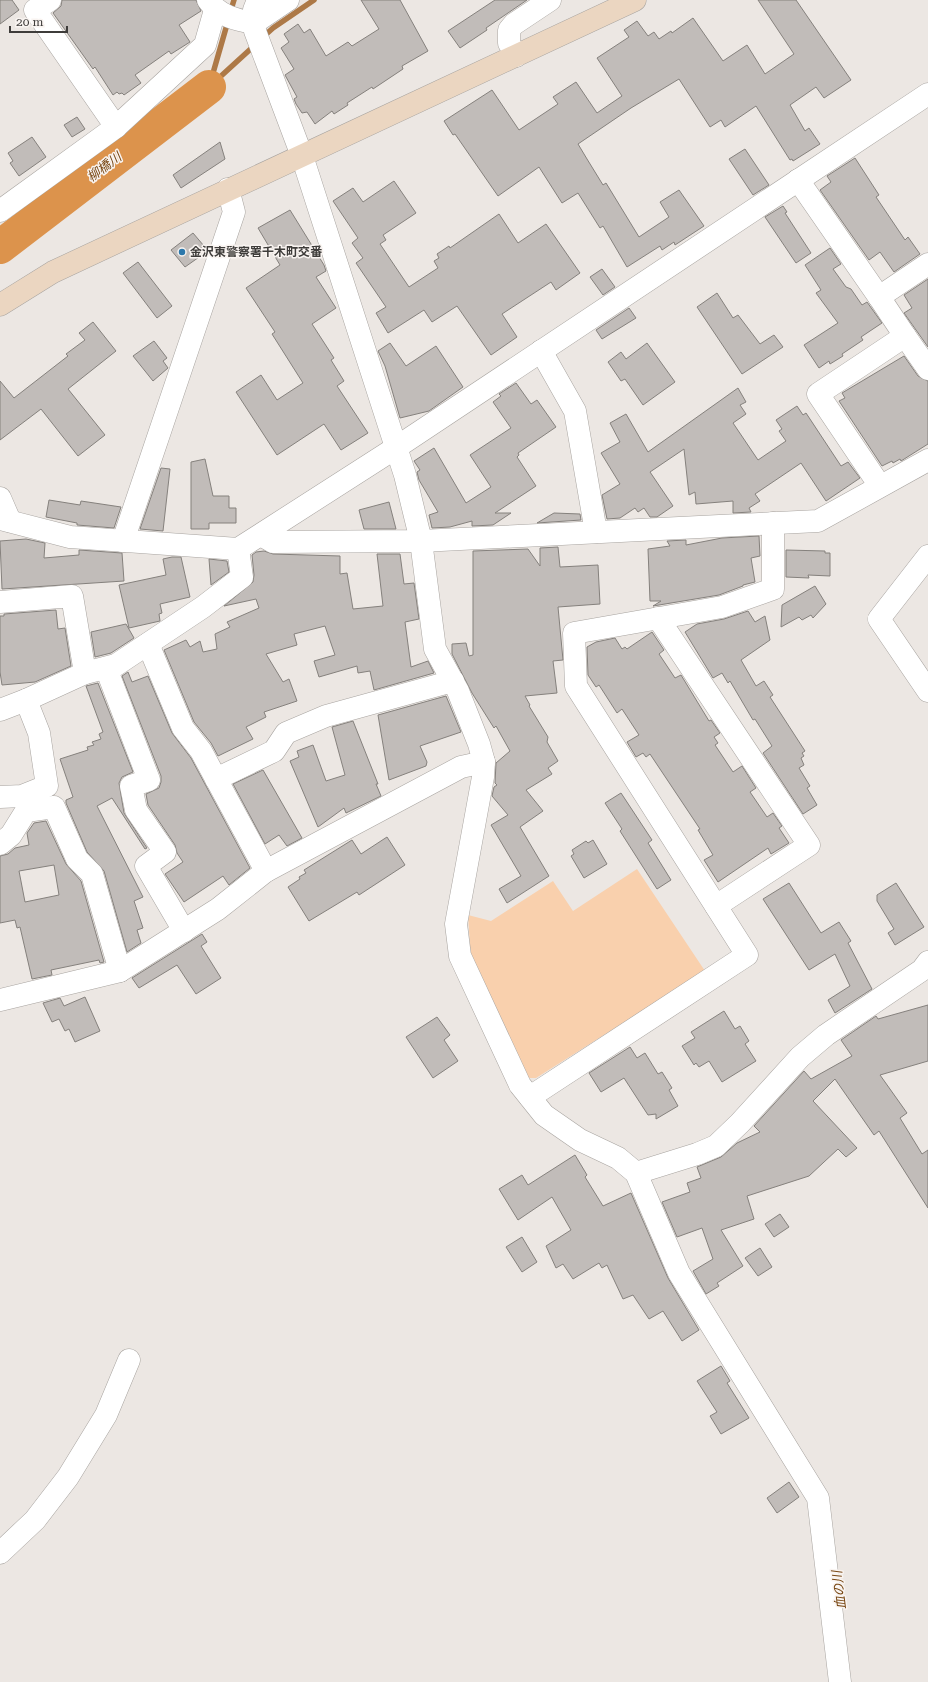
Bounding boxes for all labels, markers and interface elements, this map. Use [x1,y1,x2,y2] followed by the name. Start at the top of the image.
[10,8,67,34] scale bar
[16,15,43,29] text: 20 m
[84,148,126,185] water label: 柳橋川
[190,245,323,259] place label: 金沢東警察署千木町交番
[177,247,187,257] marker: 金沢東警察署千木町交番
[829,1568,849,1610] water label: 血の川

